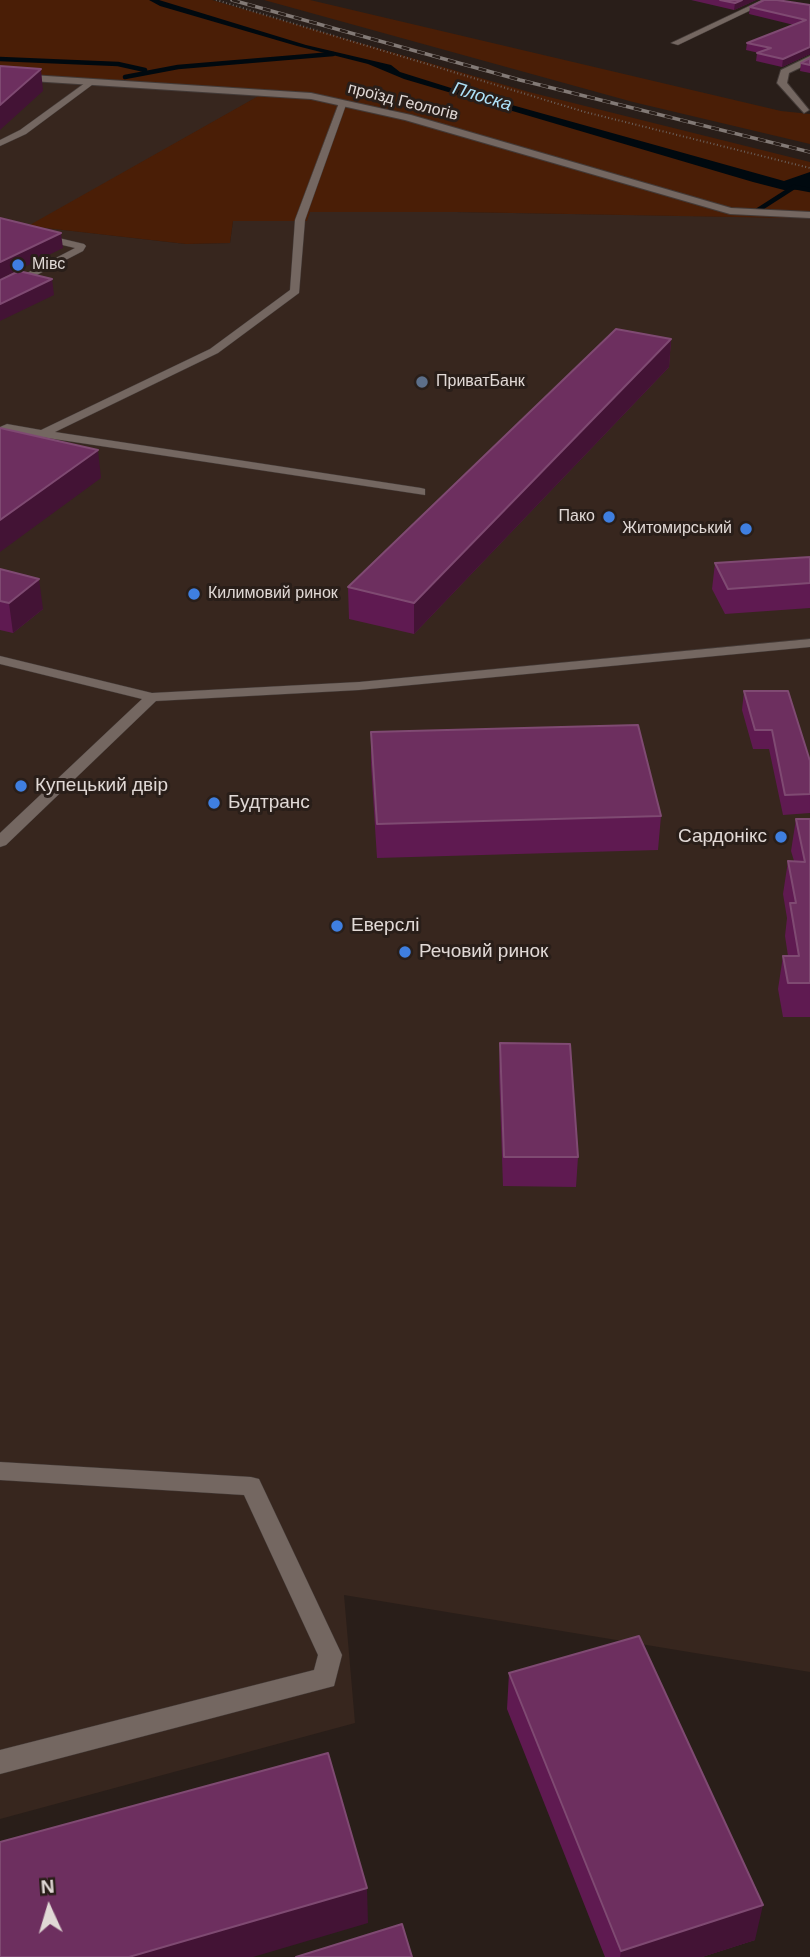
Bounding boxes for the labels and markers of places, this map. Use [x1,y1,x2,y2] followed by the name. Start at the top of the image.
[32,255,65,275] place label: Мівс
[10,257,26,273] marker: Мівс
[436,372,525,392] place label: ПриватБанк
[414,374,430,390] marker: ПриватБанк
[559,507,595,527] place label: Пако
[601,509,617,525] marker: Пако
[622,519,732,539] place label: Житомирський
[738,521,754,537] marker: Житомирський
[208,584,338,604] place label: Килимовий ринок
[186,586,202,602] marker: Килимовий ринок
[35,775,168,797] place label: Купецький двір
[13,778,29,794] marker: Купецький двір
[228,792,310,814] place label: Будтранс
[206,795,222,811] marker: Будтранс
[678,826,767,848] place label: Сардонікс
[773,829,789,845] marker: Сардонікс
[351,915,419,937] place label: Еверслі
[329,918,345,934] marker: Еверслі
[419,941,548,963] place label: Речовий ринок
[397,944,413,960] marker: Речовий ринок

